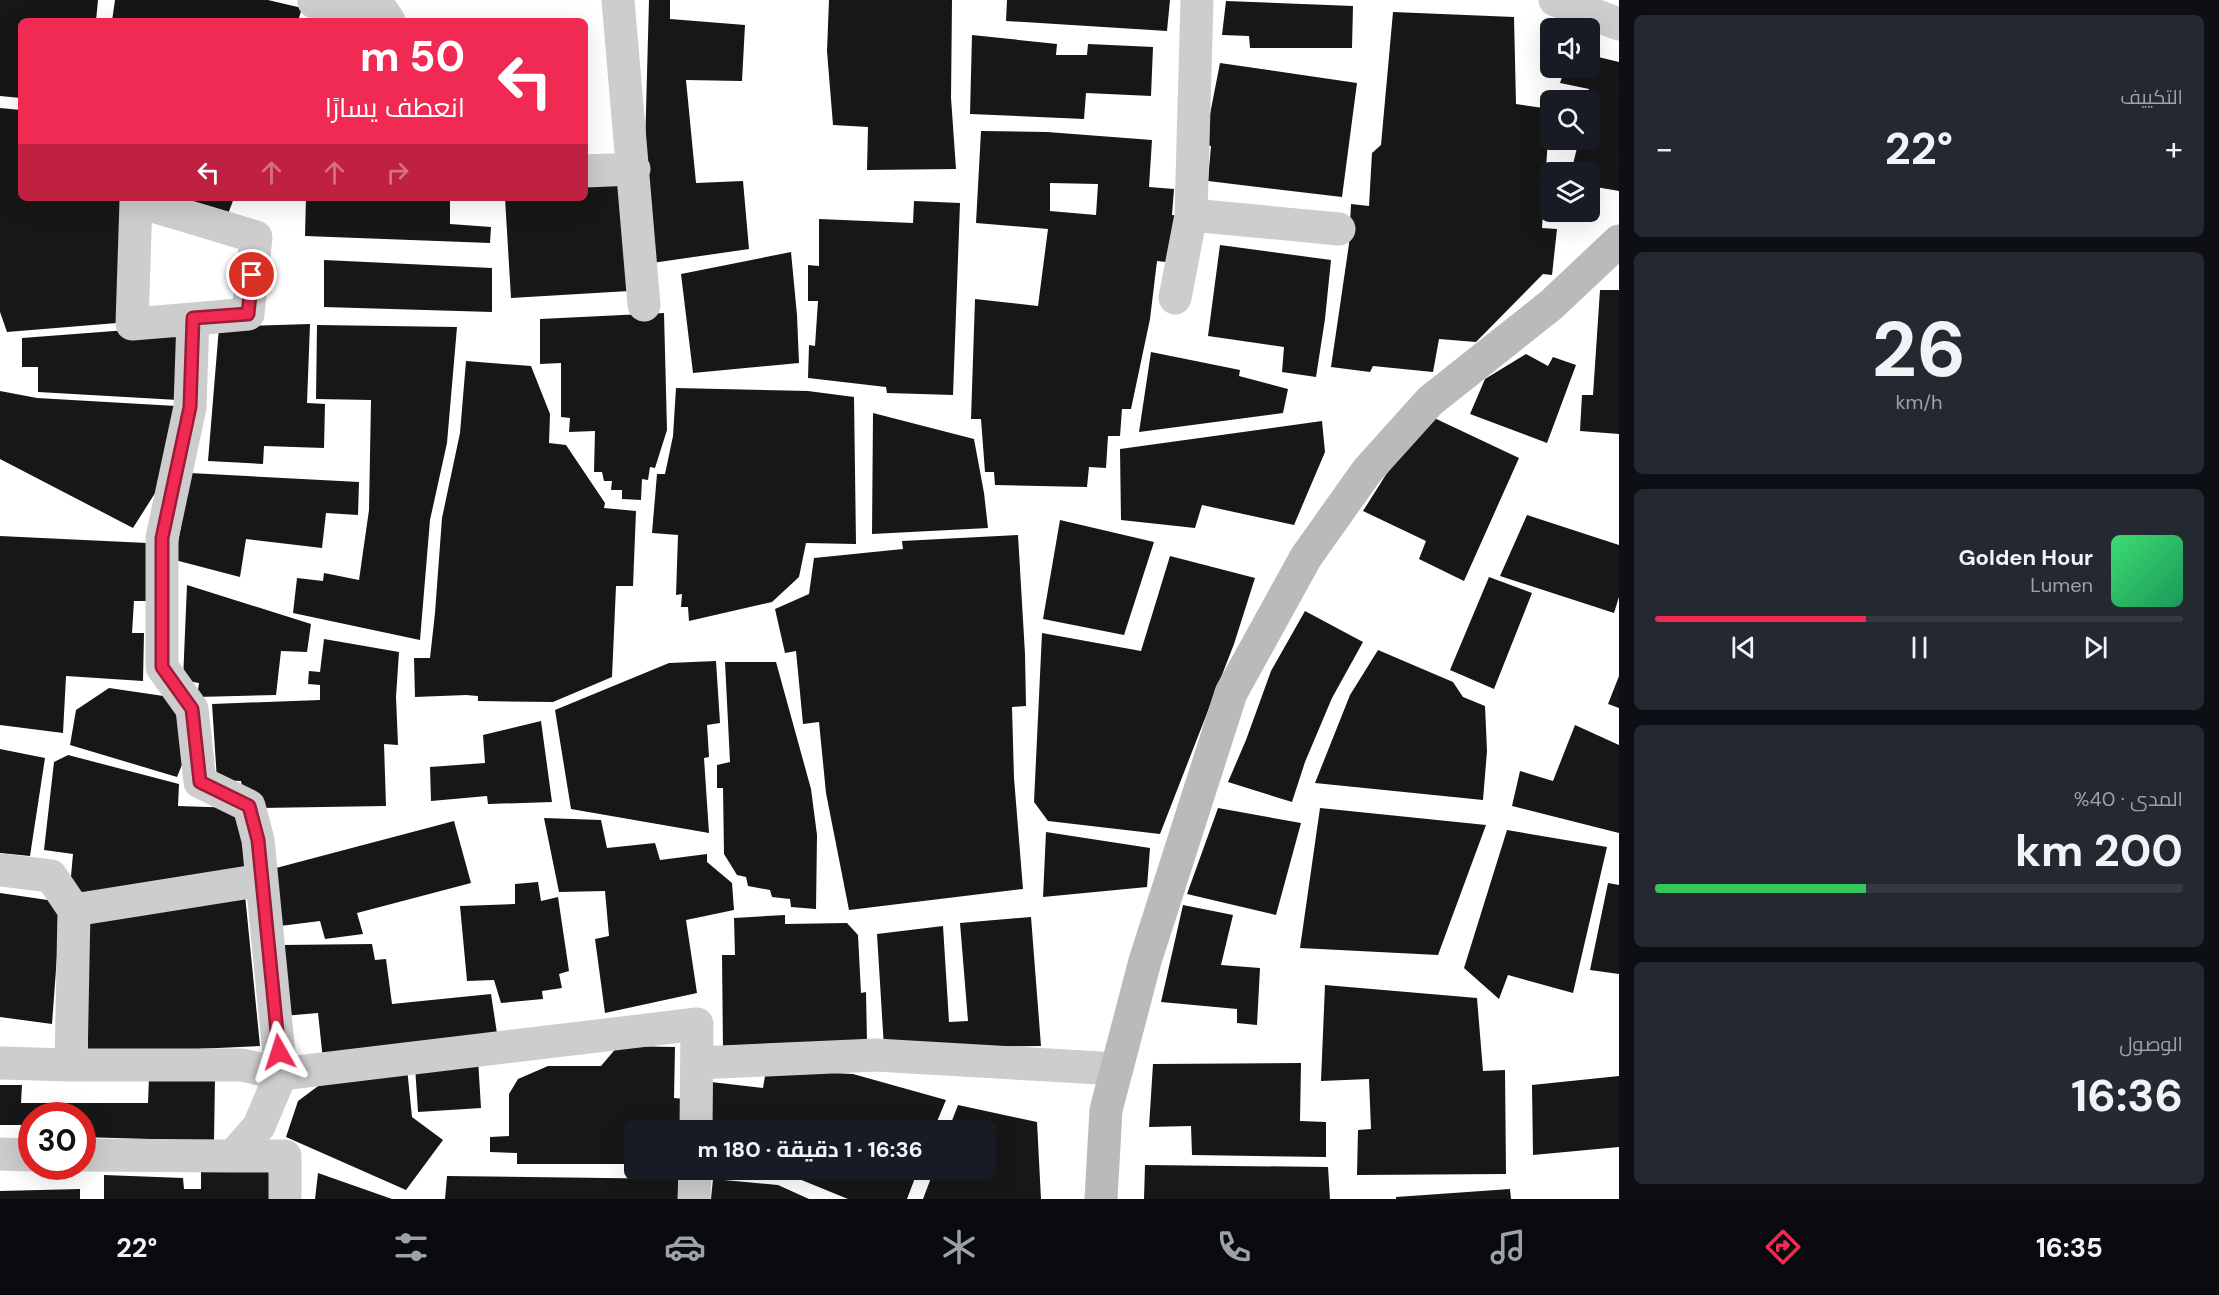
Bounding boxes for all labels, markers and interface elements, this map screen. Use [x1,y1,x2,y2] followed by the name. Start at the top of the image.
[1540,18,1600,222] map controls
[1540,18,1600,78] button: sound
[360,29,465,84] text: 50 m
[486,42,564,120] icon: left
[2120,84,2183,110] text: التكييف
[325,90,465,125] text: انعطف يسارًا
[1540,90,1600,150] button: search
[1885,119,1953,178] text: 22°
[1655,127,1673,170] text: −
[2165,127,2183,170] text: +
[192,156,225,189] icon: left
[255,156,288,189] icon: ahead
[318,156,351,189] icon: ahead
[381,156,414,189] icon: right
[1540,162,1600,222] button: layers
[226,249,277,300] pin
[235,258,268,291] icon: arrive
[1872,299,1966,400] text: 26
[1895,389,1943,415] text: km/h
[1959,543,2093,572] text: Golden Hour
[2030,572,2093,598] text: Lumen
[1727,631,1760,664] icon: previous
[1903,631,1936,664] icon: pause
[2079,631,2112,664] icon: next
[2074,786,2183,812] text: المدى · 40%
[2015,821,2183,880] text: 200 km
[247,1020,311,1084] position arrow
[2119,1031,2183,1057] text: الوصول
[2071,1066,2183,1125] text: 16:36
[18,1102,96,1180] speed limit sign: 30
[697,1135,923,1164] text: 16:36 · 1 دقيقة · 180 m
[390,1226,432,1268] icon: filters
[664,1226,706,1268] icon: car
[938,1226,980,1268] icon: climate
[1213,1226,1255,1268] icon: phone
[1487,1226,1529,1268] icon: music
[1762,1226,1804,1268] icon: directions
[116,1230,157,1265] text: 22°
[2036,1230,2103,1265] text: 16:35

